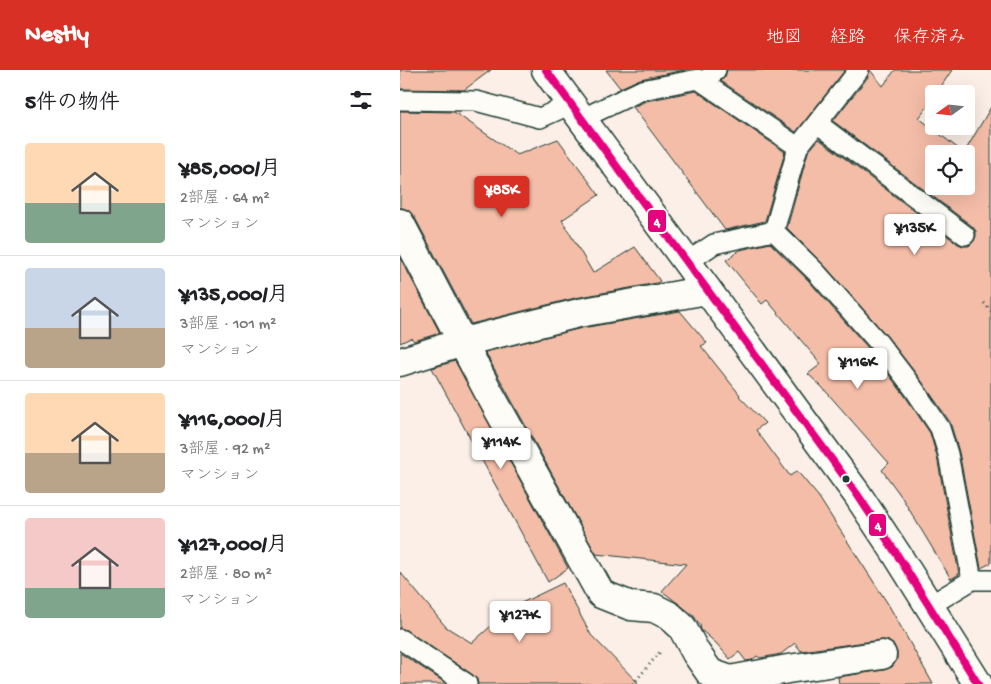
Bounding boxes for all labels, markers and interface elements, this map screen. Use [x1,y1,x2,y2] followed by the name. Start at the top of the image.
[25,21,89,50] text: Nestly
[766,28,802,49] text: 地図
[830,28,866,49] text: 経路
[894,28,966,49] text: 保存済み
[925,85,975,135] north arrow
[925,85,975,195] map controls
[347,86,375,114] icon: filters
[25,92,120,117] text: 5件の物件
[925,145,975,195] button: locate
[180,158,281,183] text: ¥85,000/月
[65,163,125,223] icon: home
[472,176,532,218] pin: ¥85K
[485,182,519,201] text: ¥85K
[180,190,270,209] text: 2部屋 · 64 m²
[647,209,667,233] line badge: 4
[880,214,950,256] pin: ¥135K
[653,215,661,232] text: 4
[180,216,259,235] text: マンション
[895,220,935,239] text: ¥135K
[180,284,289,309] text: ¥135,000/月
[65,288,125,348] icon: home
[180,316,276,335] text: 3部屋 · 101 m²
[180,342,259,361] text: マンション
[823,348,893,390] pin: ¥116K
[839,354,877,373] text: ¥116K
[180,409,286,434] text: ¥116,000/月
[65,413,125,473] icon: home
[466,428,536,470] pin: ¥114K
[483,434,519,453] text: ¥114K
[180,441,270,460] text: 3部屋 · 92 m²
[180,467,259,486] text: マンション
[841,474,851,484] unlabelled marker
[868,513,887,537] line badge: 4
[874,519,882,536] text: 4
[180,534,288,559] text: ¥127,000/月
[65,538,125,598] icon: home
[180,566,272,585] text: 2部屋 · 80 m²
[180,592,259,611] text: マンション
[485,600,555,643] pin: ¥127K
[501,607,539,626] text: ¥127K

